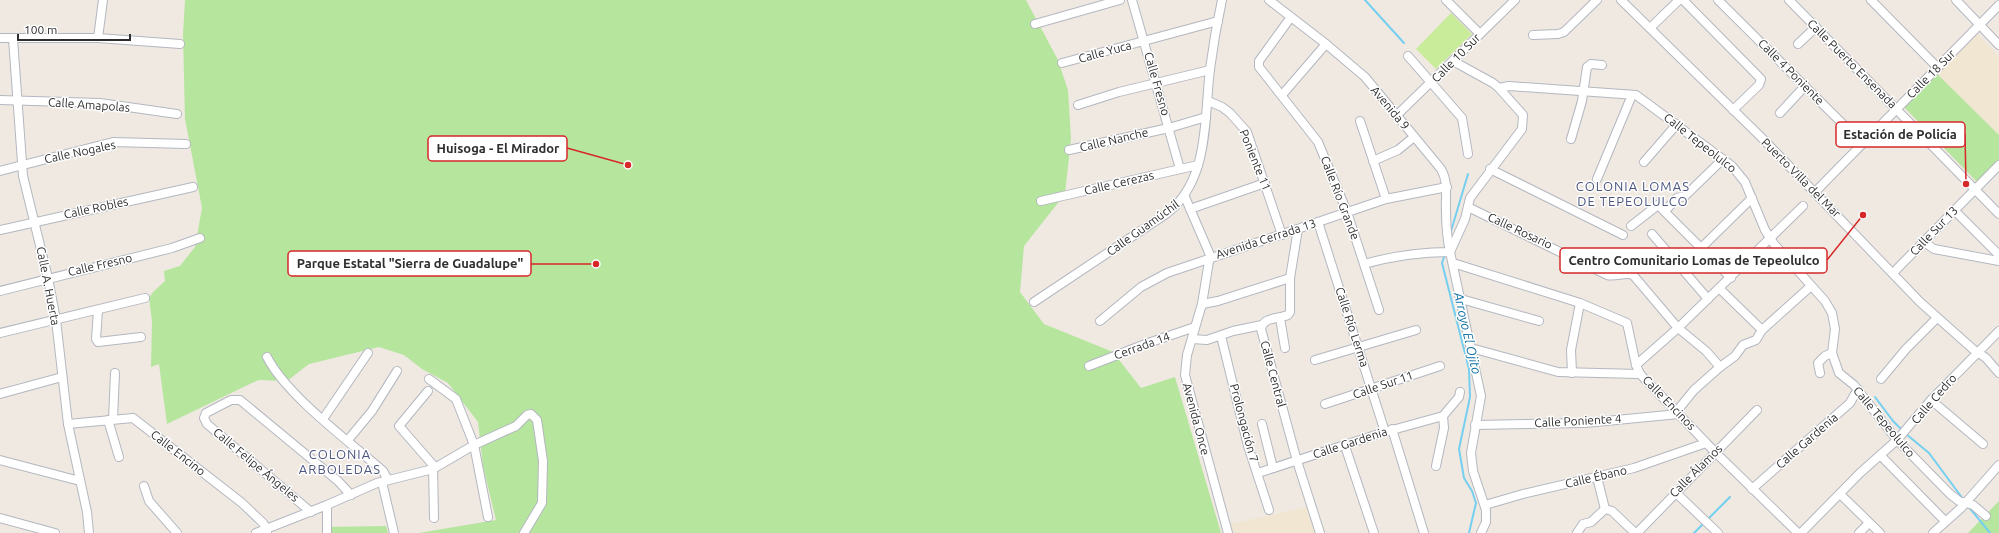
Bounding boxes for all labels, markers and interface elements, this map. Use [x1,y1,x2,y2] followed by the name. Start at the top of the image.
[18,16,130,42] scale bar
[1805,16,1900,111] street label: Calle Puerto Ensenada
[24,23,57,36] text: 100 m
[1429,30,1483,85] street label: Calle 10 Sur
[1756,36,1827,107] street label: Calle 4 Poniente
[1077,38,1133,65] street label: Calle Yuca
[1904,46,1958,101] street label: Calle 18 Sur
[1142,51,1173,117] street label: Calle Fresno
[1369,83,1412,132] street label: Avenida 9
[48,95,130,114] street label: Calle Amapolas
[1662,110,1739,175] street label: Calle Tepeolulco
[1836,122,1965,147] callout: Estación de Policía
[1078,125,1149,154] street label: Calle Nanche
[1237,127,1274,192] street label: Poniente 11
[1843,127,1957,141] text: Estación de Policía
[1759,135,1844,220] street label: Puerto Villa del Mar
[428,136,567,161] callout: Huisoga - El Mirador
[43,138,117,165] street label: Calle Nogales
[437,141,560,155] text: Huisoga - El Mirador
[1319,154,1362,241] street label: Calle Río Grande
[1083,168,1155,197] street label: Calle Cerezas
[1576,179,1690,208] district label: COLONIA LOMAS DE TEPEOLULCO
[62,194,129,221] street label: Calle Robles
[1104,197,1181,258] street label: Calle Guamúchil
[1907,203,1960,258] street label: Calle Sur 13
[1486,210,1554,251] street label: Calle Rosario
[1214,216,1318,261] street label: Avenida Cerrada 13
[34,245,63,327] street label: Calle A. Huerta
[1560,248,1827,273] callout: Centro Comunitario Lomas de Tepeolulco
[66,251,133,278] street label: Calle Fresno
[288,251,531,276] callout: Parque Estatal "Sierra de Guadalupe"
[1568,253,1820,267] text: Centro Comunitario Lomas de Tepeolulco
[297,256,523,270] text: Parque Estatal "Sierra de Guadalupe"
[1333,285,1372,368] street label: Calle Río Lerma
[1452,290,1484,375] water label: Arroyo El Ojito
[1112,329,1172,362] street label: Cerrada 14
[1258,339,1289,409] street label: Calle Central
[1351,368,1415,401] street label: Calle Sur 11
[1908,371,1959,426] street label: Calle Cedro
[1640,373,1698,432] street label: Calle Encinos
[1181,381,1212,456] street label: Avenida Once
[1228,382,1261,464] street label: Prolongación 7
[1851,384,1918,460] street label: Calle Tepeolulco
[1773,410,1840,471] street label: Calle Gardenía
[1534,412,1622,429] street label: Calle Poniente 4
[1311,424,1389,461] street label: Calle Gardenia
[211,425,302,504] street label: Calle Felipe Ángeles
[149,427,208,478] street label: Calle Encino
[1667,442,1725,500] street label: Calle Álamos
[299,447,381,476] district label: COLONIA ARBOLEDAS
[1564,463,1628,490] street label: Calle Ébano

